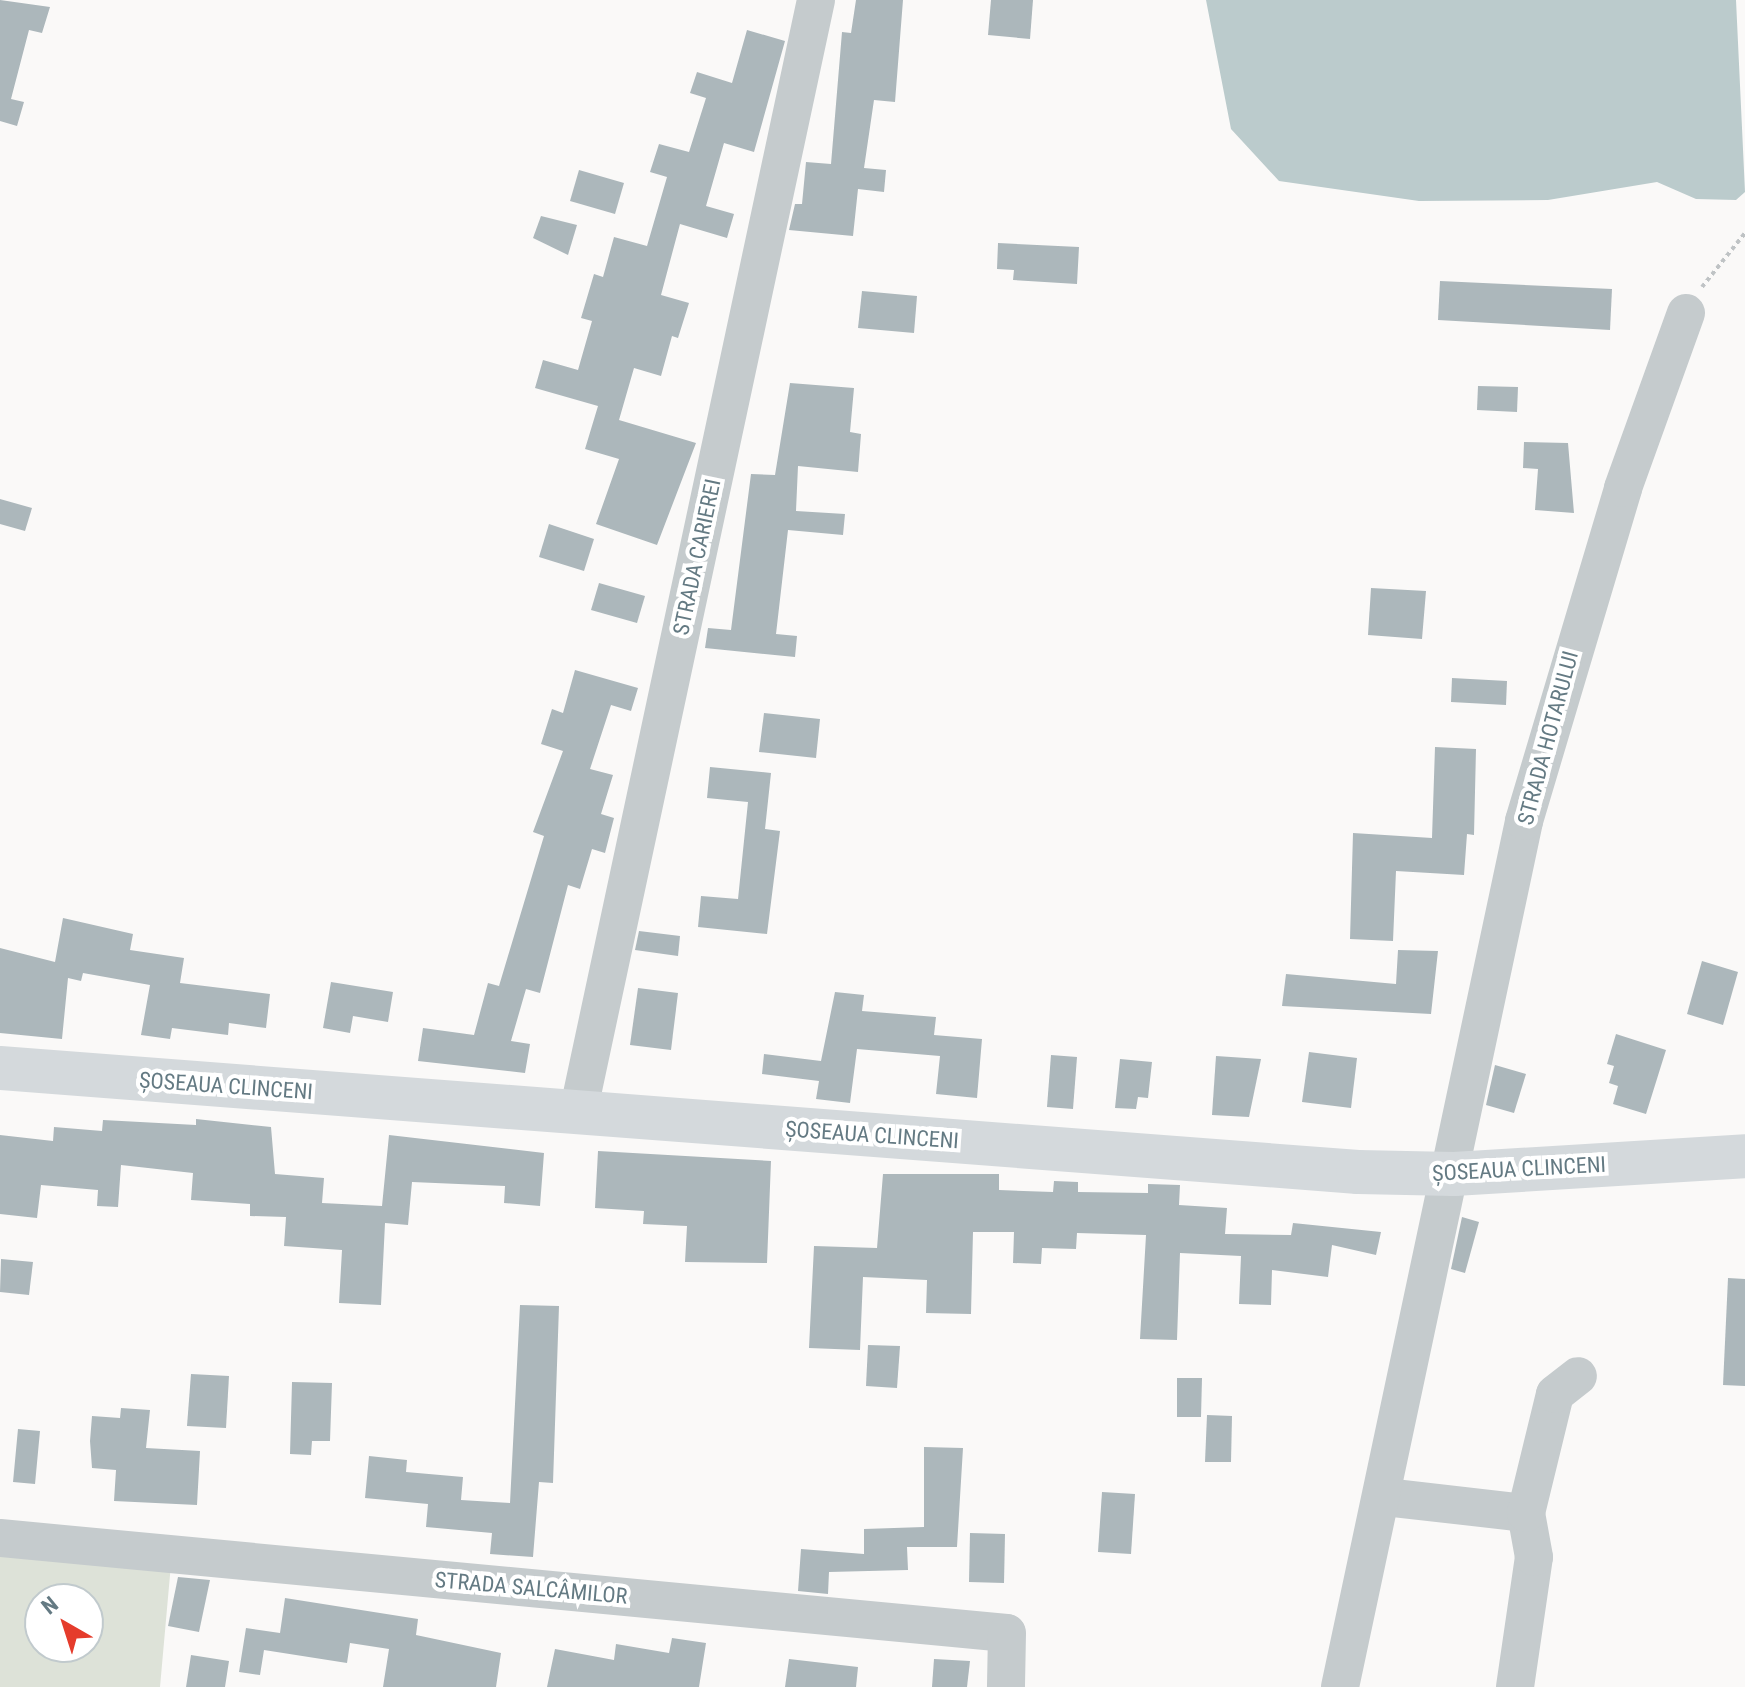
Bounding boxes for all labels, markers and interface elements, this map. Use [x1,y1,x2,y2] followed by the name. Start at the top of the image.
[668,477,726,637] street label: STRADA CARIEREI
[1512,648,1584,828] street label: STRADA HOTARULUI
[138,1067,314,1105] street label: ȘOSEAUA CLINCENI
[784,1116,960,1154] street label: ȘOSEAUA CLINCENI
[1431,1151,1607,1187] street label: ȘOSEAUA CLINCENI
[434,1566,628,1610] street label: STRADA SALCÂMILOR
[24,1583,104,1663] north arrow
[37,1592,63,1619] text: N

